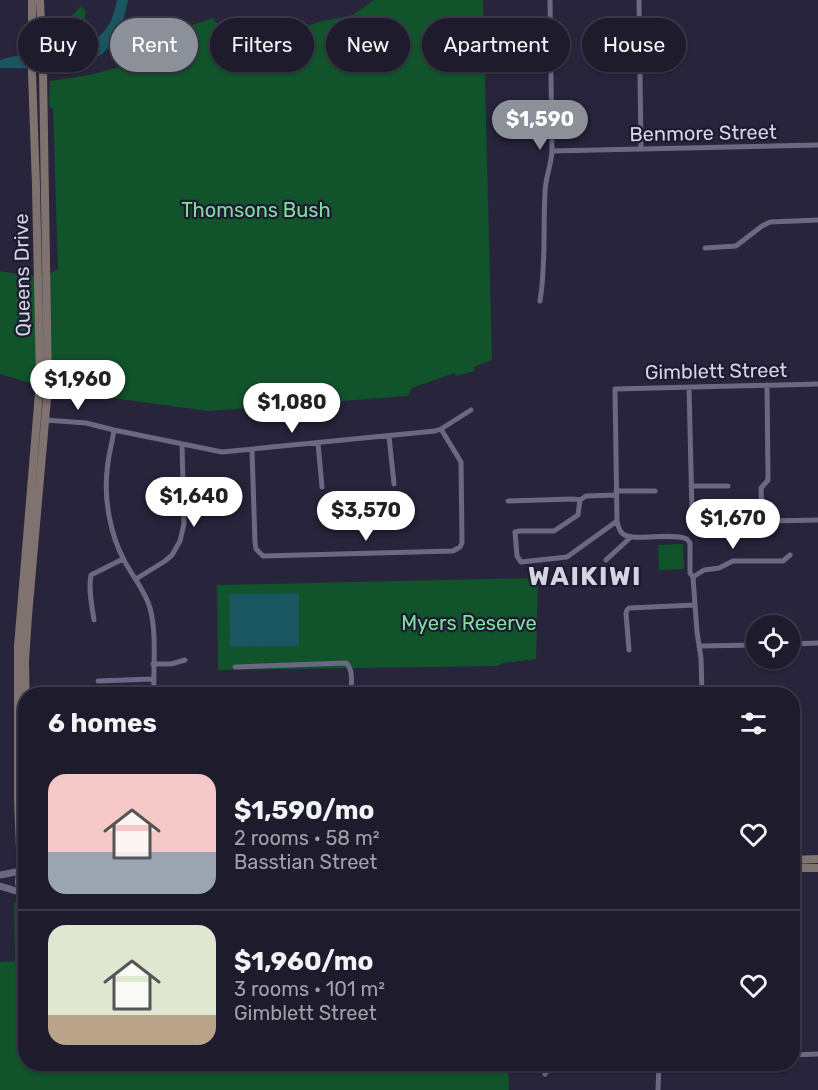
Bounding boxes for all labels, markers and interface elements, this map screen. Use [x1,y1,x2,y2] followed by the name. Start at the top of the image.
[18,18,98,72] chip: Buy
[110,18,198,72] chip: Rent
[210,18,314,72] chip: Filters
[326,18,410,72] chip: New
[422,18,570,72] chip: Apartment
[582,18,686,72] chip: House
[491,100,589,151] pin: $1,590
[506,107,574,131] text: $1,590
[629,120,777,146] street label: Benmore Street
[181,198,331,222] park label: Thomsons Bush
[9,213,35,337] street label: Queens Drive
[645,358,788,384] street label: Gimblett Street
[29,360,127,411] pin: $1,960
[44,367,112,391] text: $1,960
[243,383,341,434] pin: $1,080
[257,390,327,414] text: $1,080
[145,477,243,528] pin: $1,640
[159,484,229,508] text: $1,640
[317,491,415,542] pin: $3,570
[331,498,401,522] text: $3,570
[684,499,782,550] pin: $1,670
[700,506,766,530] text: $1,670
[528,561,642,592] district label: WAIKIWI
[401,611,537,635] park label: Myers Reserve
[746,615,800,669] map controls
[746,615,800,669] button: locate
[737,707,770,740] icon: filters
[48,708,157,739] text: 6 homes
[234,795,375,826] text: $1,590/mo
[96,798,168,870] icon: home
[737,818,770,851] icon: heart
[234,826,380,850] text: 2 rooms · 58 m²
[234,850,377,874] text: Basstian Street
[234,946,373,977] text: $1,960/mo
[96,949,168,1021] icon: home
[737,969,770,1002] icon: heart
[234,977,385,1001] text: 3 rooms · 101 m²
[234,1001,377,1025] text: Gimblett Street

